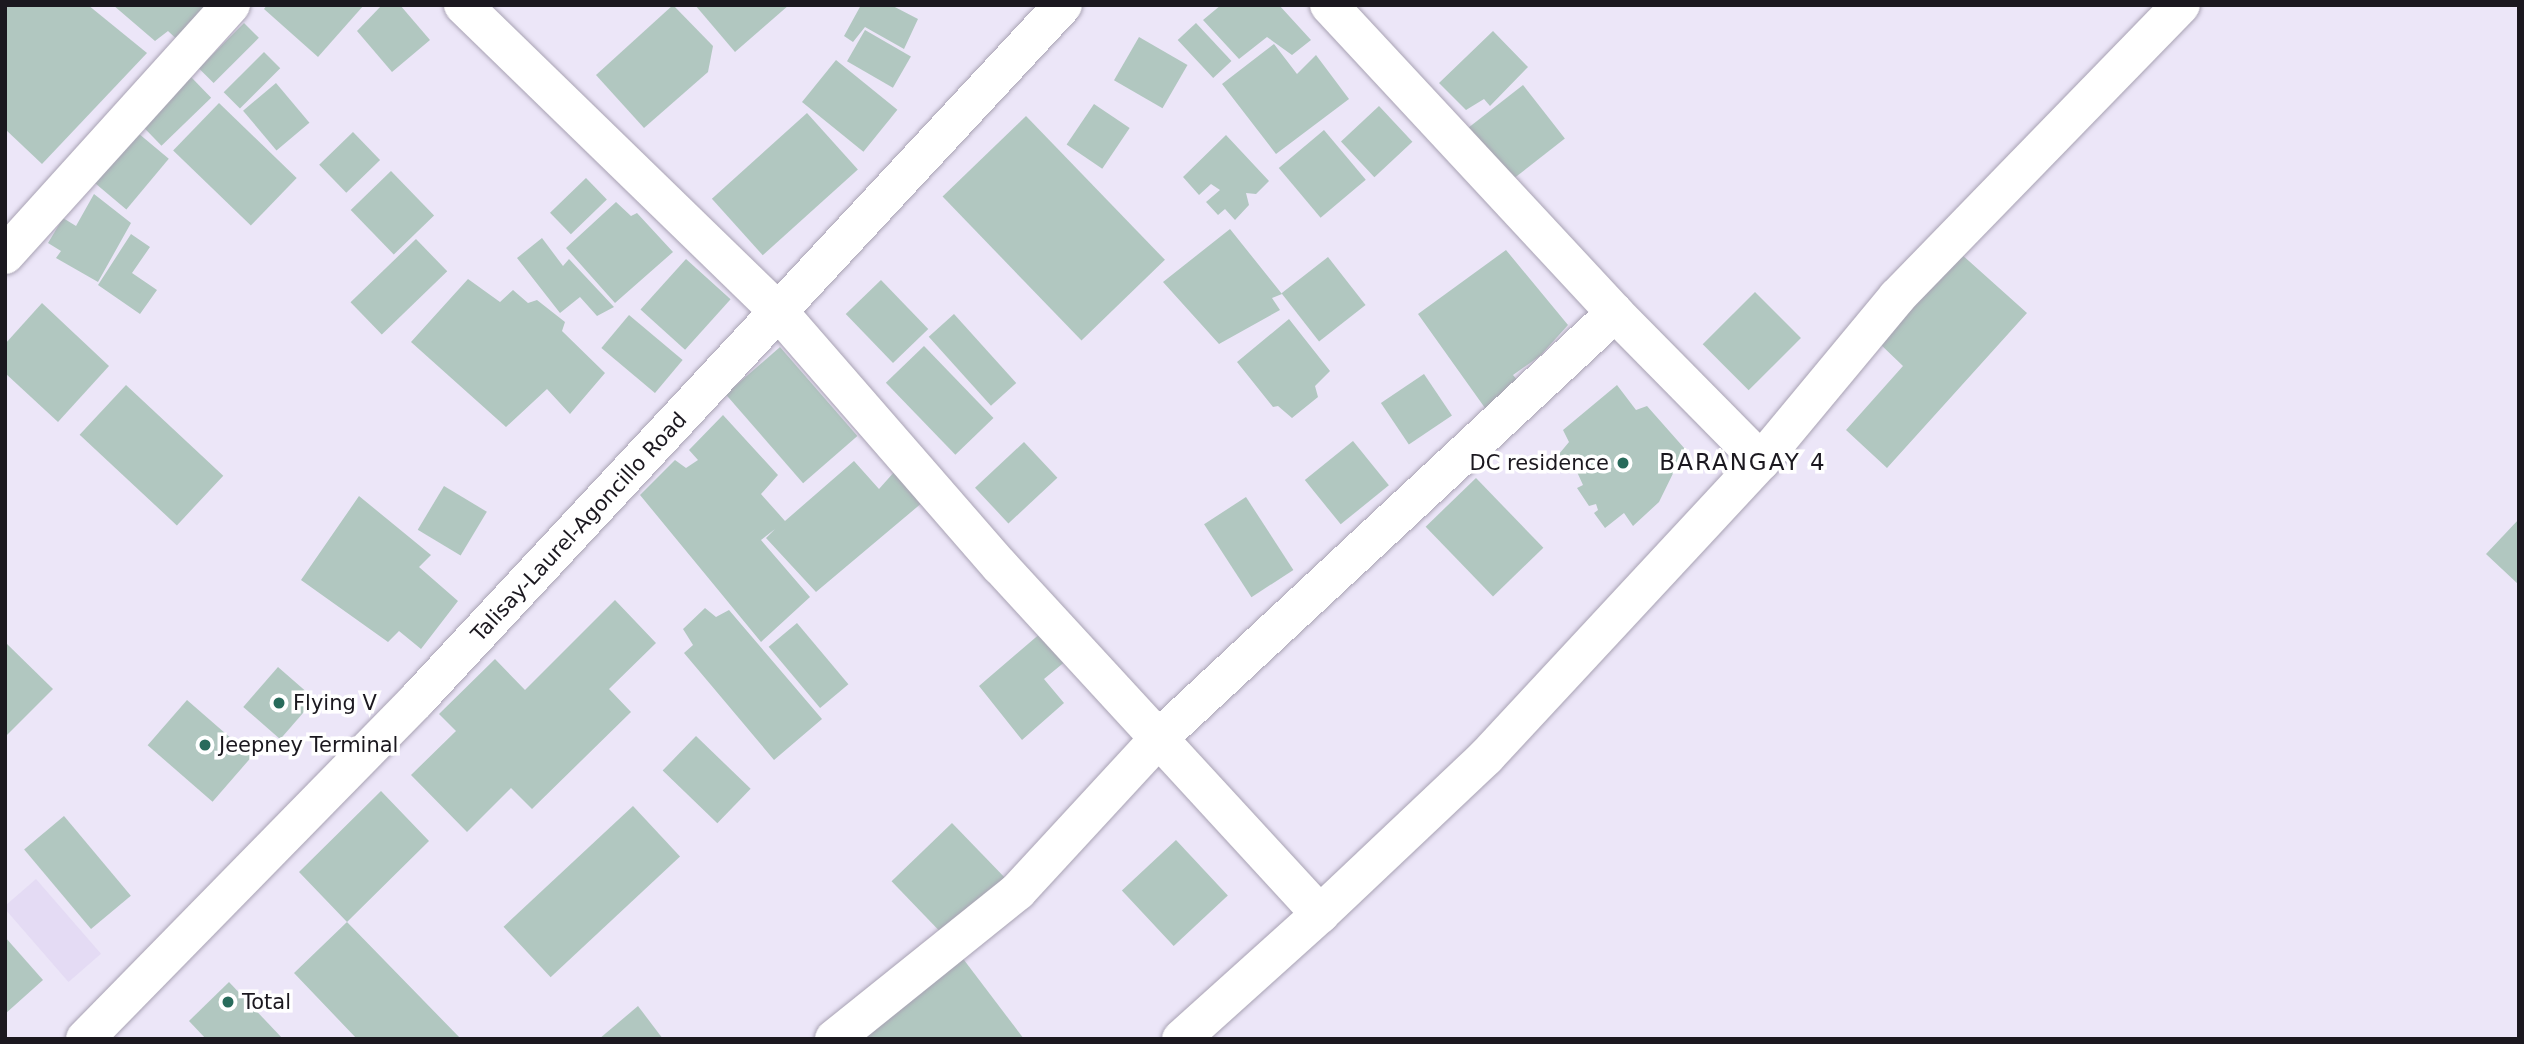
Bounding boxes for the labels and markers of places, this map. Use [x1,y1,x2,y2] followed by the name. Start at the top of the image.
[1470,450,1609,476] place label: DC residence
[1615,455,1631,471] marker: DC residence
[293,690,377,716] place label: Flying V
[271,695,287,711] marker: Flying V
[219,732,398,758] place label: Jeepney Terminal
[197,737,213,753] marker: Jeepney Terminal
[242,989,291,1015] place label: Total
[220,994,236,1010] marker: Total

